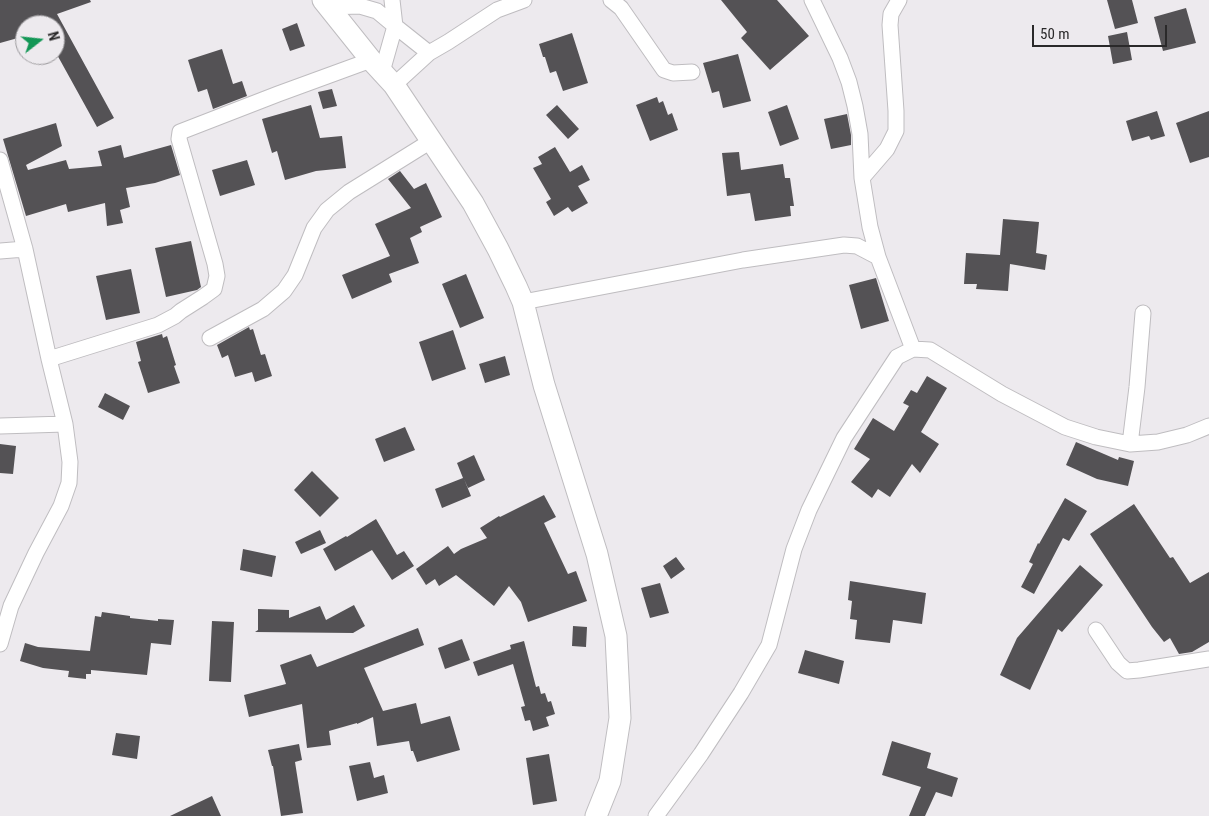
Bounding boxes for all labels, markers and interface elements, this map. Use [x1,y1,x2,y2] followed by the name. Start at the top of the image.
[15,15,65,65] north arrow
[1034,15,1169,47] scale bar
[1040,25,1070,43] text: 50 m
[45,30,62,42] text: N

